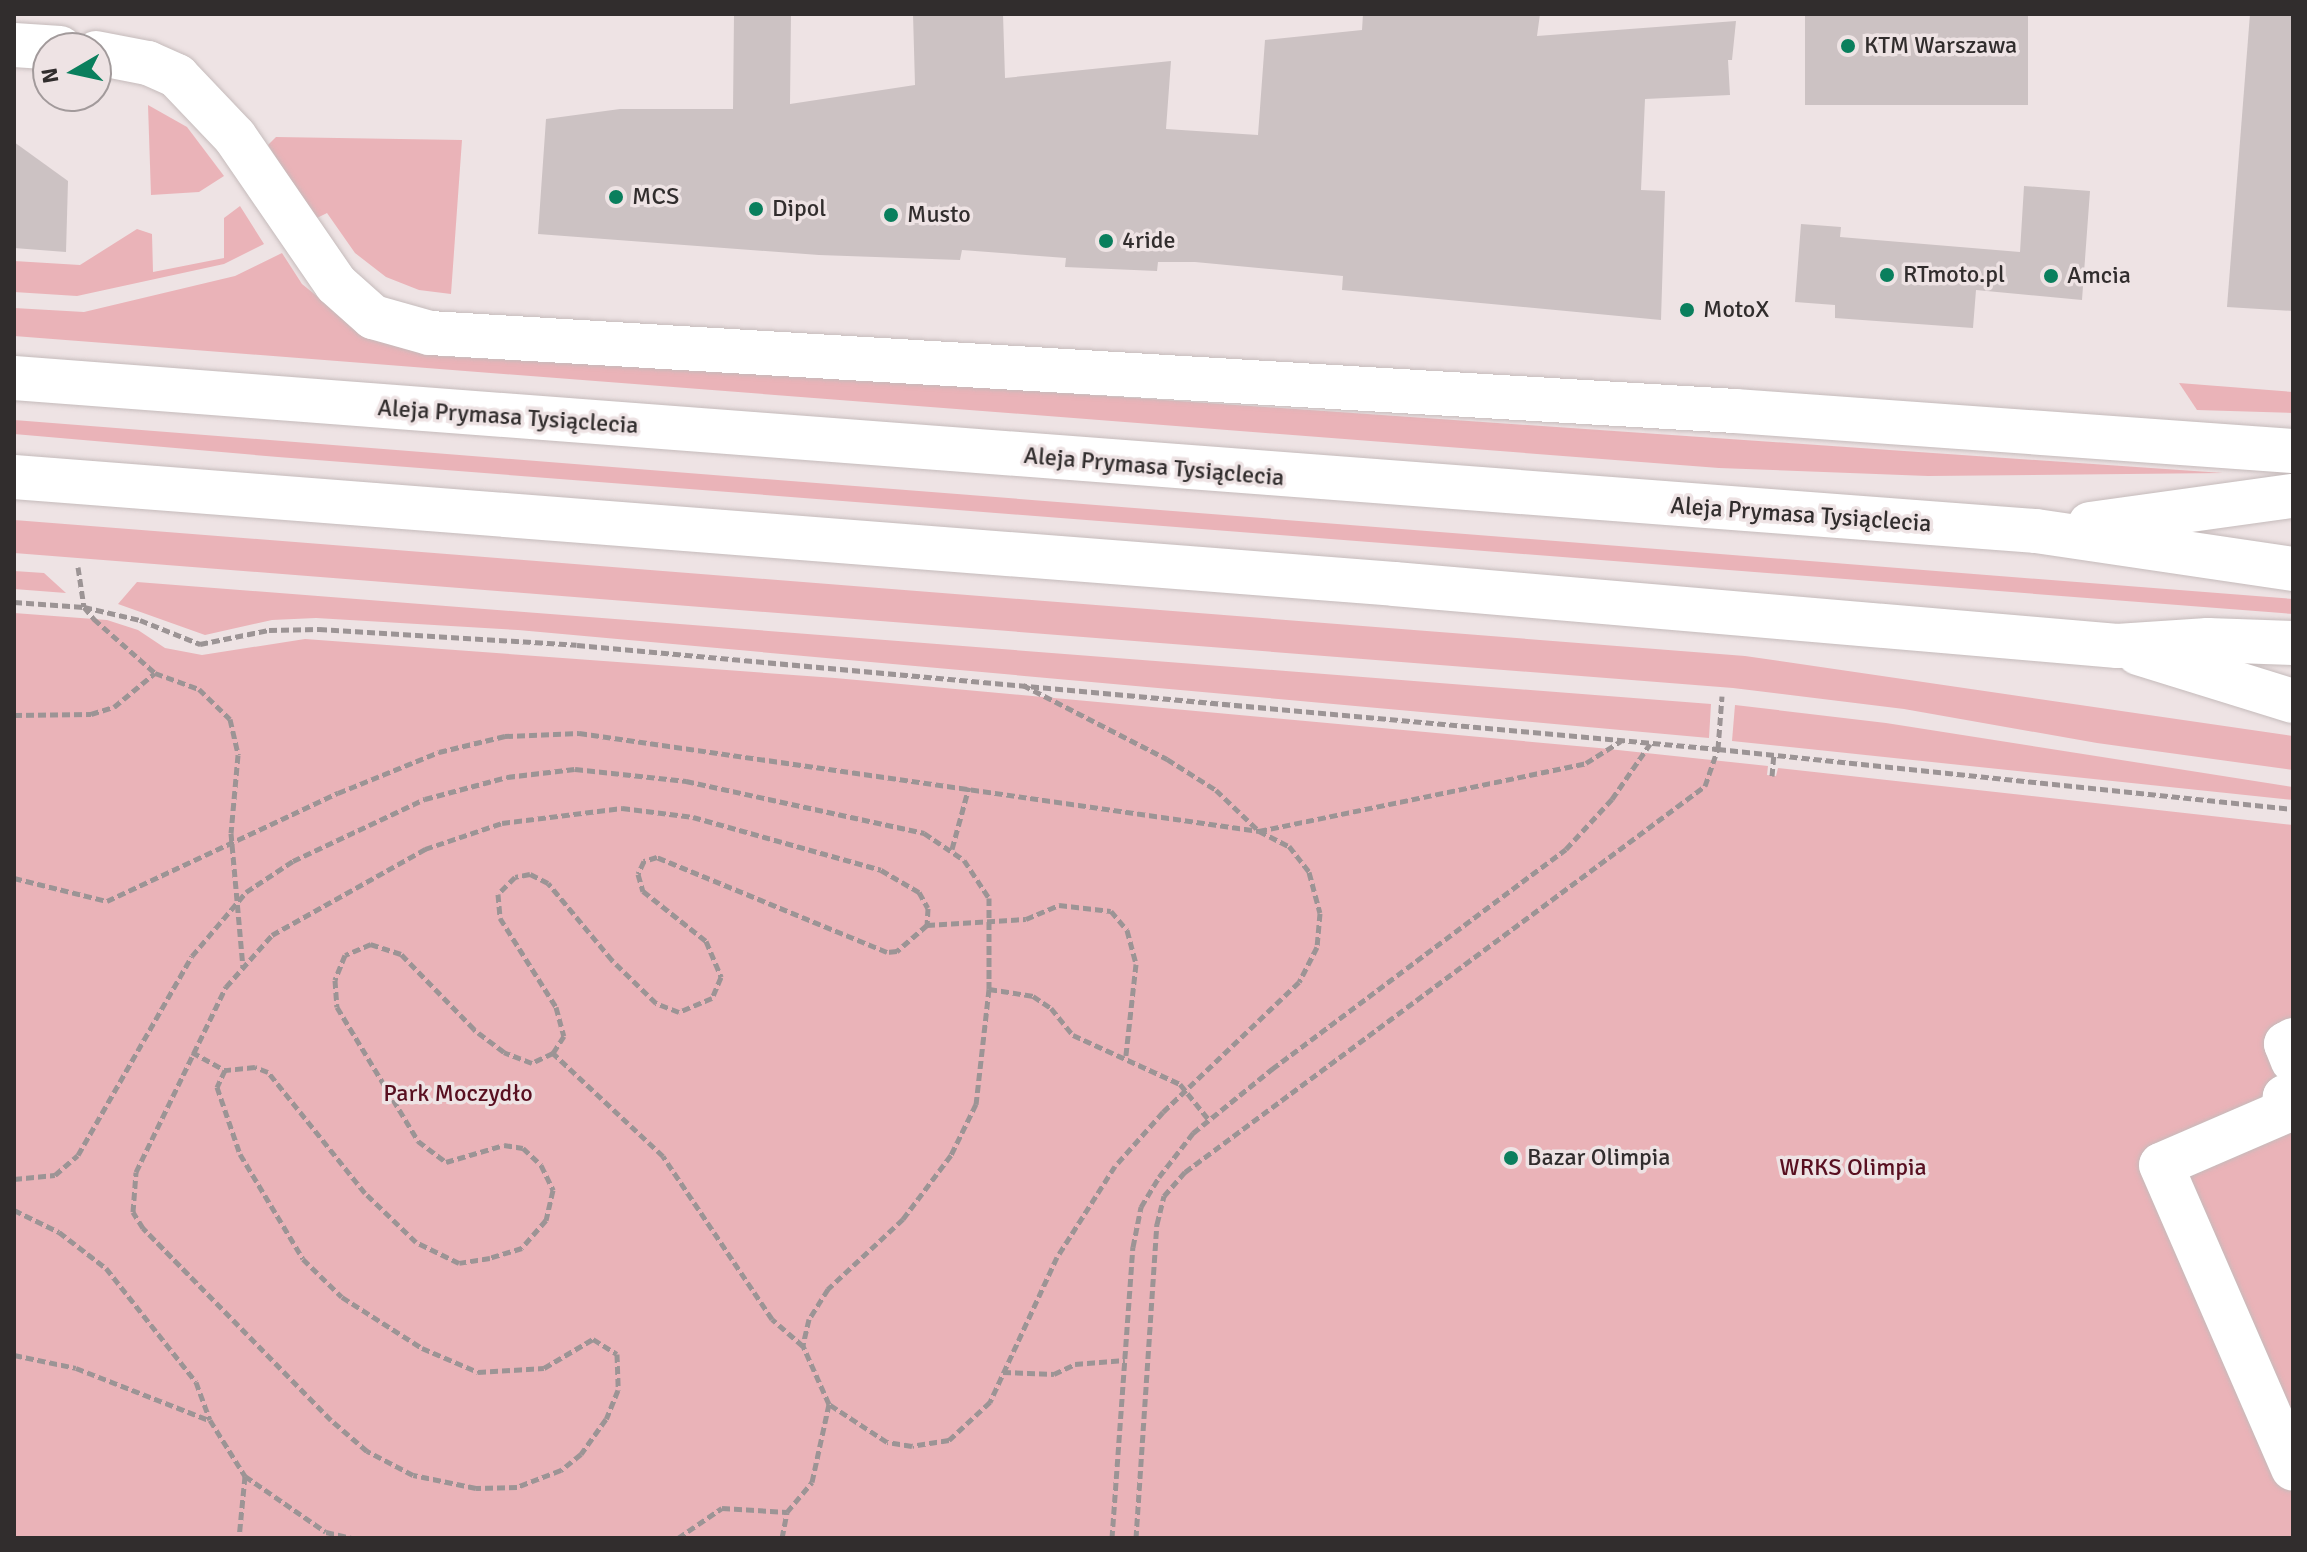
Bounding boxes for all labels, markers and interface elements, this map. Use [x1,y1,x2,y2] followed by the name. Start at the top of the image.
[32,32,112,112] north arrow
[1864,32,2017,60] place label: KTM Warszawa
[1839,37,1857,55] marker: KTM Warszawa
[35,66,64,85] text: N
[632,183,679,211] place label: MCS
[607,188,625,206] marker: MCS
[772,195,826,223] place label: Dipol
[747,200,765,218] marker: Dipol
[907,201,971,229] place label: Musto
[882,206,900,224] marker: Musto
[1122,227,1175,255] place label: 4ride
[1097,232,1115,250] marker: 4ride
[1903,261,2005,289] place label: RTmoto.pl
[2067,262,2131,290] place label: Amcia
[1878,266,1896,284] marker: RTmoto.pl
[2042,267,2060,285] marker: Amcia
[1703,296,1769,324] place label: MotoX
[1678,301,1696,319] marker: MotoX
[377,394,639,440] street label: Aleja Prymasa Tysiąclecia
[1023,441,1285,493] street label: Aleja Prymasa Tysiąclecia
[1670,492,1932,538] street label: Aleja Prymasa Tysiąclecia
[383,1080,533,1108] park label: Park Moczydło
[1527,1144,1670,1172] place label: Bazar Olimpia
[1502,1149,1520,1167] marker: Bazar Olimpia
[1779,1154,1927,1182] park label: WRKS Olimpia

